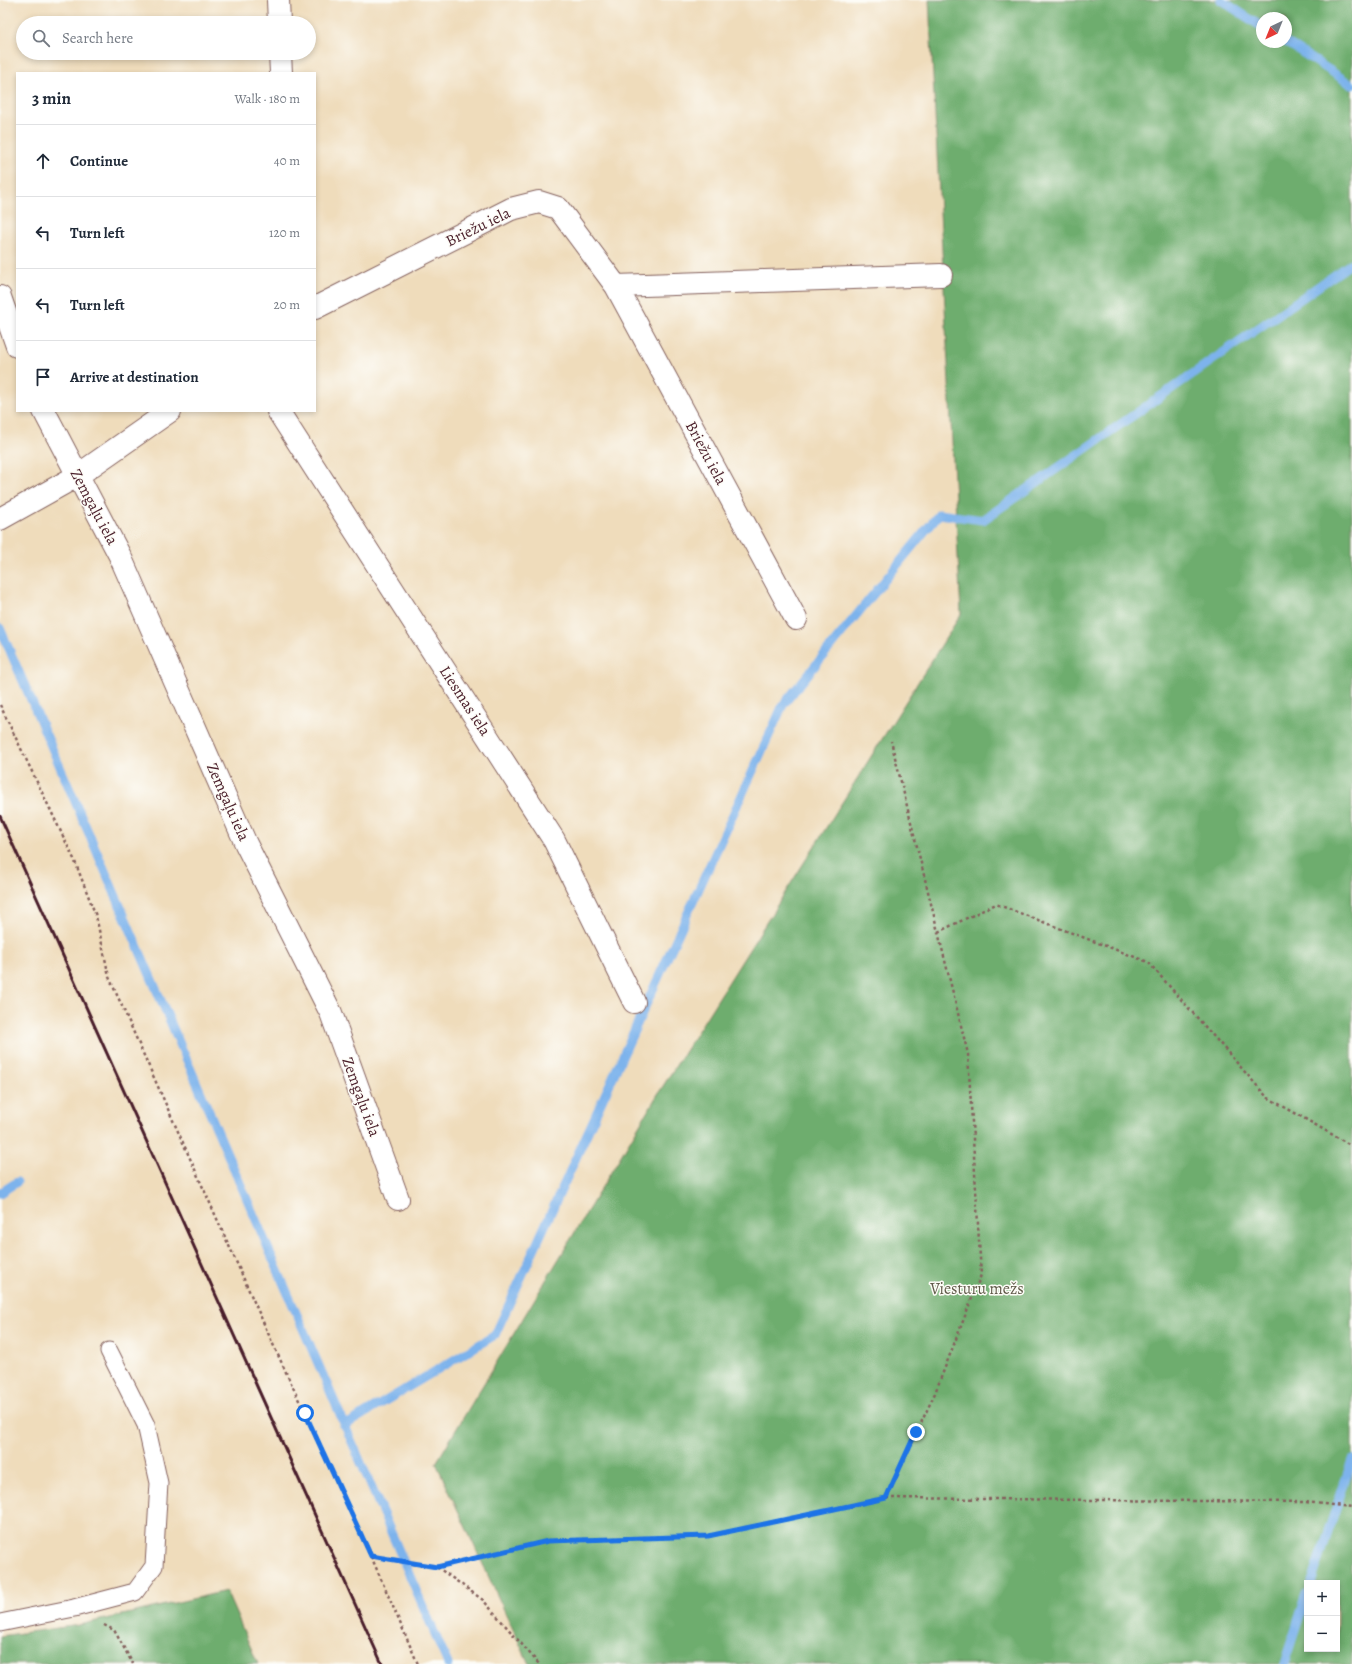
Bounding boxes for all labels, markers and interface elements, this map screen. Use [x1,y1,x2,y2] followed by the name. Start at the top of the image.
[1256,12,1292,48] north arrow
[16,16,316,60] search box
[30,27,52,49] icon: search
[62,28,133,48] text: Search here
[32,87,71,110] text: 3 min
[234,90,300,107] text: Walk · 180 m
[32,150,54,172] icon: ahead
[70,151,128,171] text: Continue
[274,152,300,169] text: 40 m
[442,202,515,252] street label: Briežu iela
[32,222,54,244] icon: left
[70,223,125,243] text: Turn left
[269,224,300,241] text: 120 m
[32,294,54,316] icon: left
[70,295,125,315] text: Turn left
[274,296,300,313] text: 20 m
[32,366,54,388] icon: arrive
[70,367,199,387] text: Arrive at destination
[680,417,732,489] street label: Briežu iela
[65,465,124,549] street label: Zemgaļu iela
[434,662,496,741] street label: Liesmas iela
[201,759,255,845] street label: Zemgaļu iela
[336,1054,386,1140] street label: Zemgaļu iela
[929,1278,1024,1300] park label: Viesturu mežs
[296,1404,314,1422] route start
[907,1423,925,1441] route end
[1304,1580,1340,1652] map controls
[1304,1580,1340,1616] button: +
[1304,1616,1340,1652] button: −

